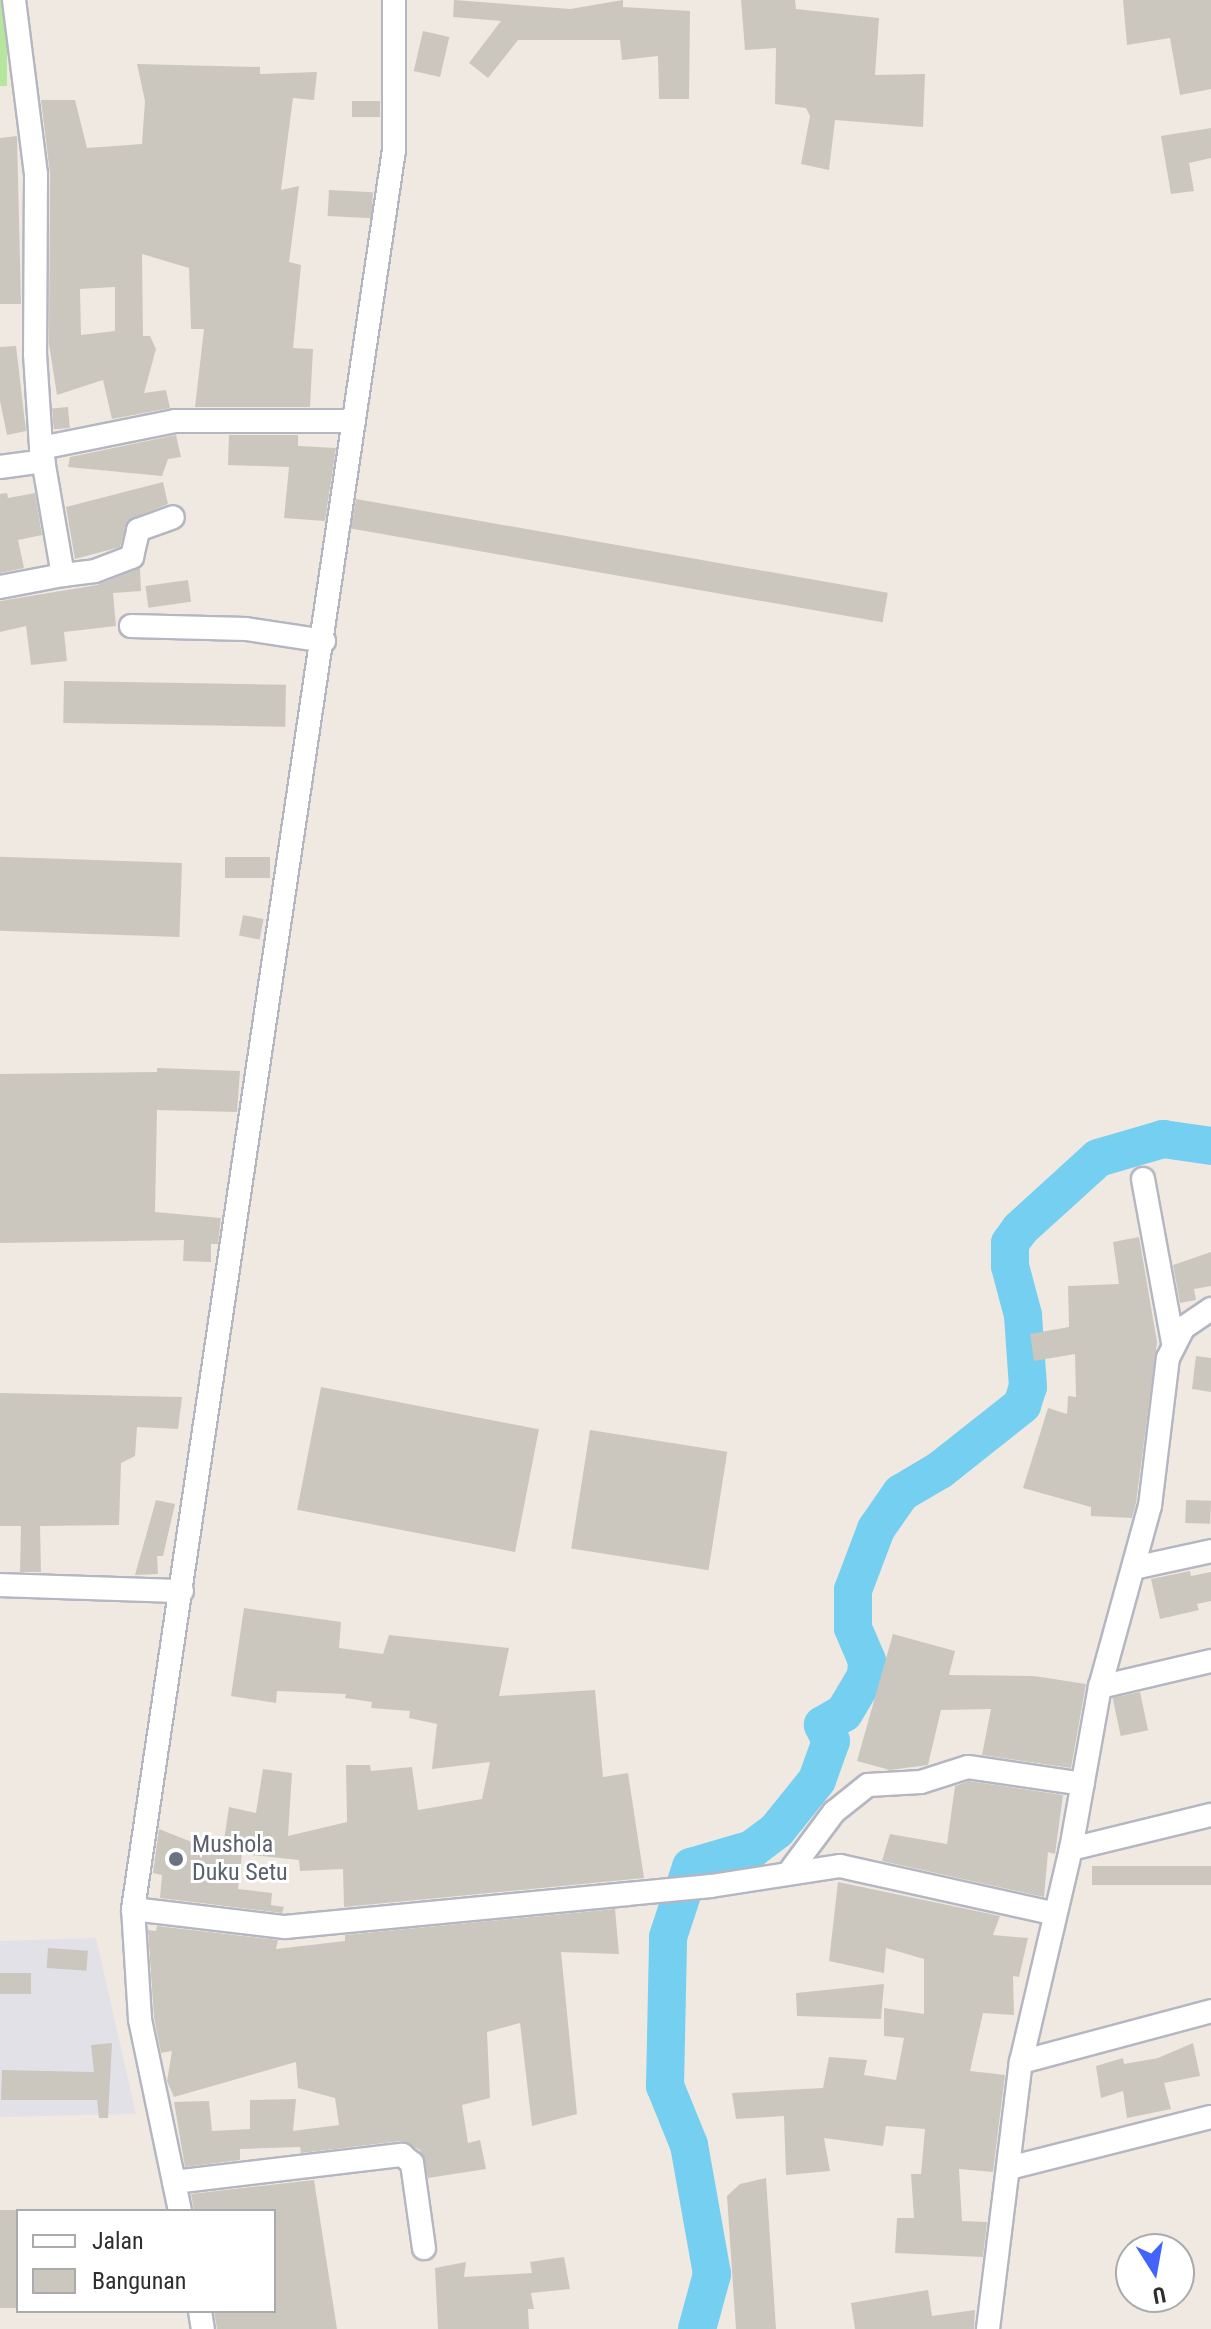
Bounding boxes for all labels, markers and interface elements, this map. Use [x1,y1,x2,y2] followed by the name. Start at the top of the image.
[192,1831,288,1887] place label: Mushola Duku Setu
[167,1850,185,1868] marker: Mushola Duku Setu
[16,2209,276,2313] legend
[92,2227,144,2255] text: Jalan
[1115,2233,1195,2313] north arrow
[92,2267,186,2295] text: Bangunan
[1151,2282,1168,2309] text: U

